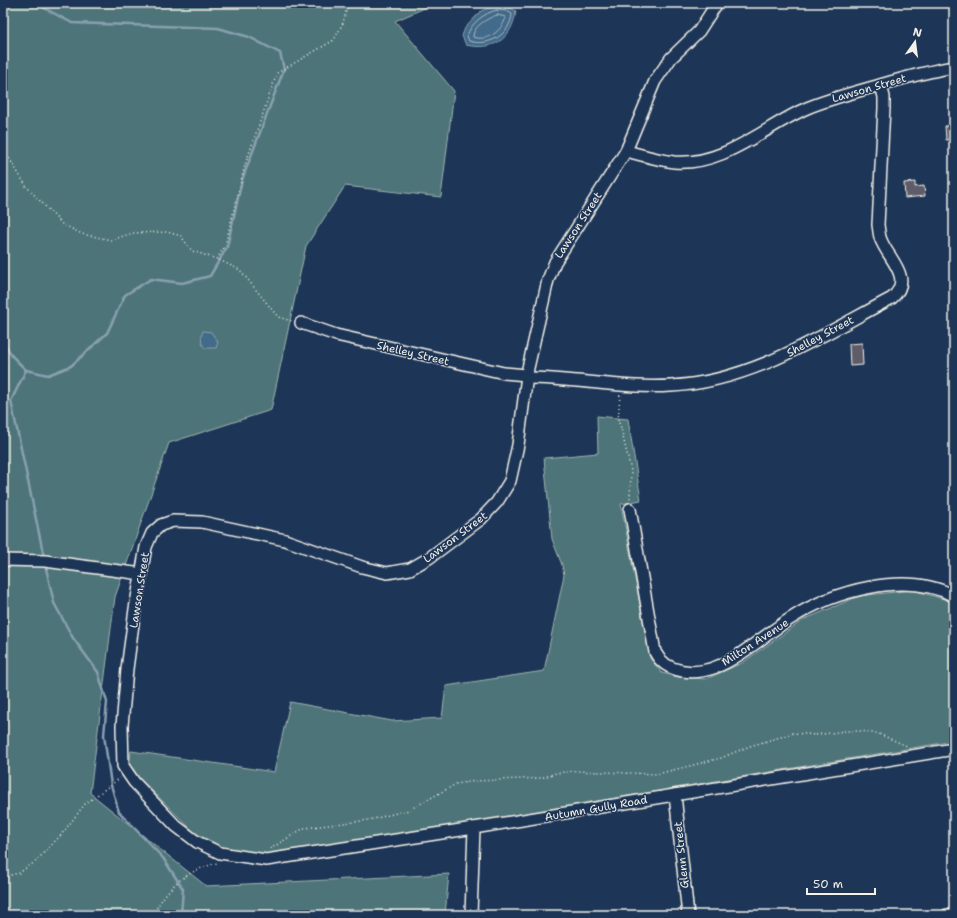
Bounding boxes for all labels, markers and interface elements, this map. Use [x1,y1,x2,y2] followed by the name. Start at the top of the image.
[895,22,935,62] north arrow
[911,24,924,41] text: N
[830,71,908,106] street label: Lawson Street
[551,189,606,261] street label: Lawson Street
[784,312,857,360] street label: Shelley Street
[375,338,451,369] street label: Shelley Street
[420,508,491,566] street label: Lawson Street
[126,551,153,629] street label: Lawson Street
[719,615,792,670] street label: Milton Avenue
[544,792,649,825] street label: Autumn Gully Road
[671,821,692,889] street label: Glenn Street
[807,870,875,896] scale bar
[813,876,843,892] text: 50 m

